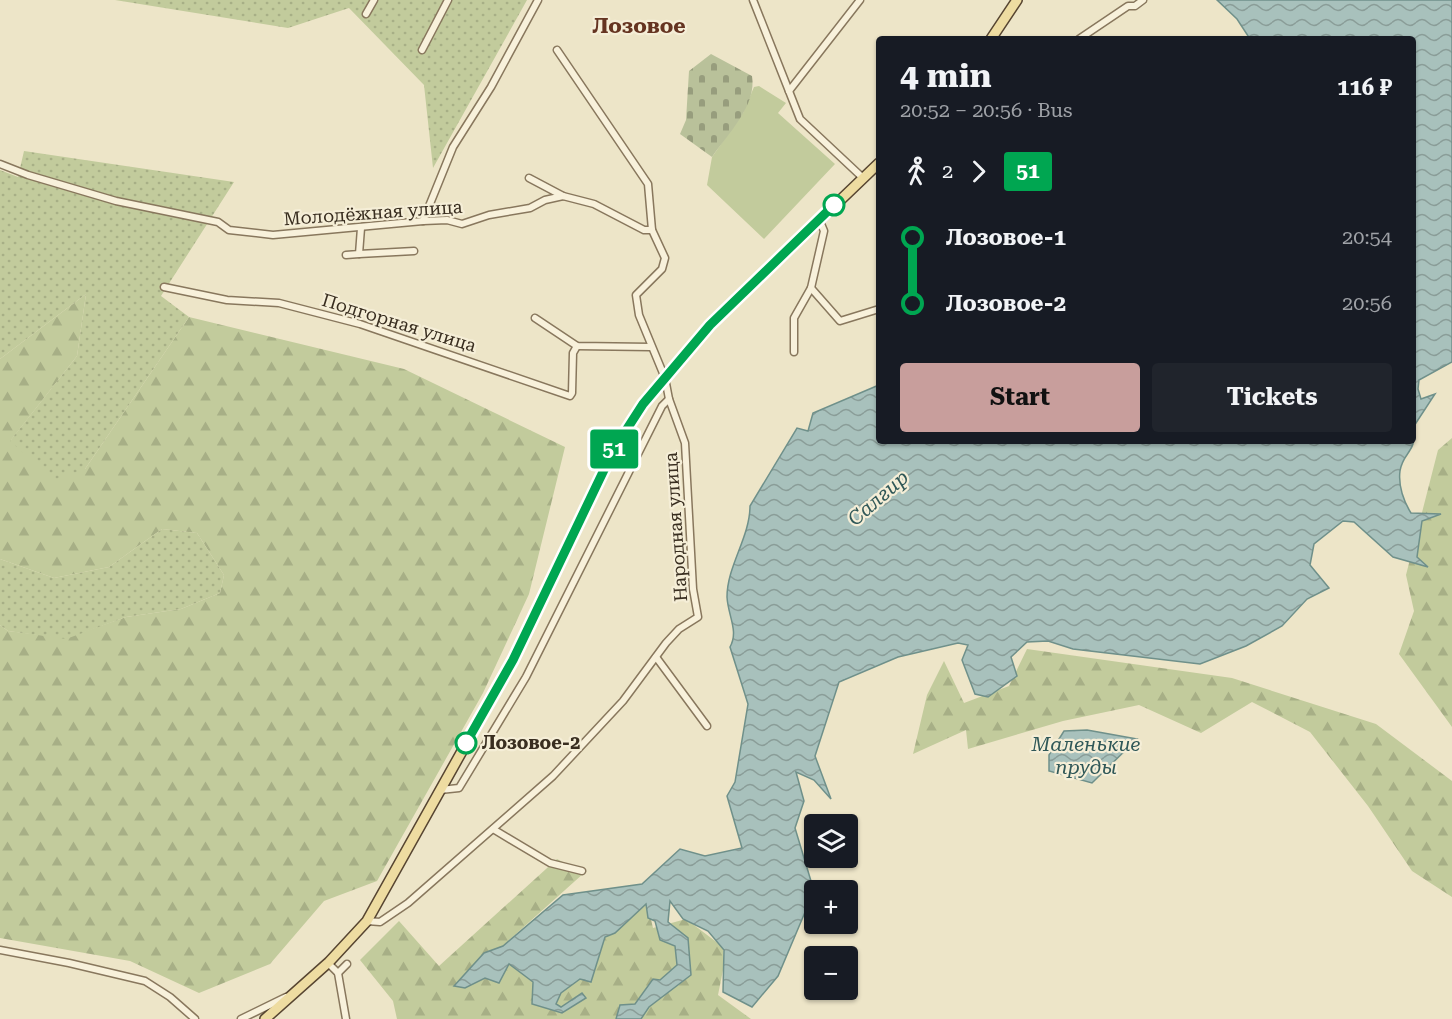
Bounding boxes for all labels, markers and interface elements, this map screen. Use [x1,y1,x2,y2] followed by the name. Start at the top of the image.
[592,14,686,38] district label: Лозовое
[900,56,992,95] text: 4 min
[1337,75,1392,100] text: 116 ₽
[900,98,1072,122] text: 20:52 – 20:56 · Bus
[900,155,933,188] icon: walk
[962,155,995,188] icon: forward
[942,159,953,183] text: 2
[1016,159,1040,183] text: 51
[823,194,845,216] unlabelled marker
[283,196,463,229] street label: Молодёжная улица
[946,225,1066,250] text: Лозовое-1
[1342,225,1392,249] text: 20:54
[320,289,479,356] street label: Подгорная улица
[946,291,1066,316] text: Лозовое-2
[1342,291,1392,315] text: 20:56
[900,363,1140,432] button: Start
[1152,363,1392,432] button: Tickets
[587,430,641,468] line badge: 51
[602,437,626,461] text: 51
[660,451,691,603] street label: Народная улица
[843,465,913,531] water label: Салгир
[455,732,477,754] marker: Лозовое-2
[482,732,580,753] place label: Лозовое-2
[1031,732,1140,779] water label: Маленькие пруды
[804,814,858,1000] map controls
[804,814,858,868] button: layers
[804,880,858,934] button: +
[804,946,858,1000] button: −

